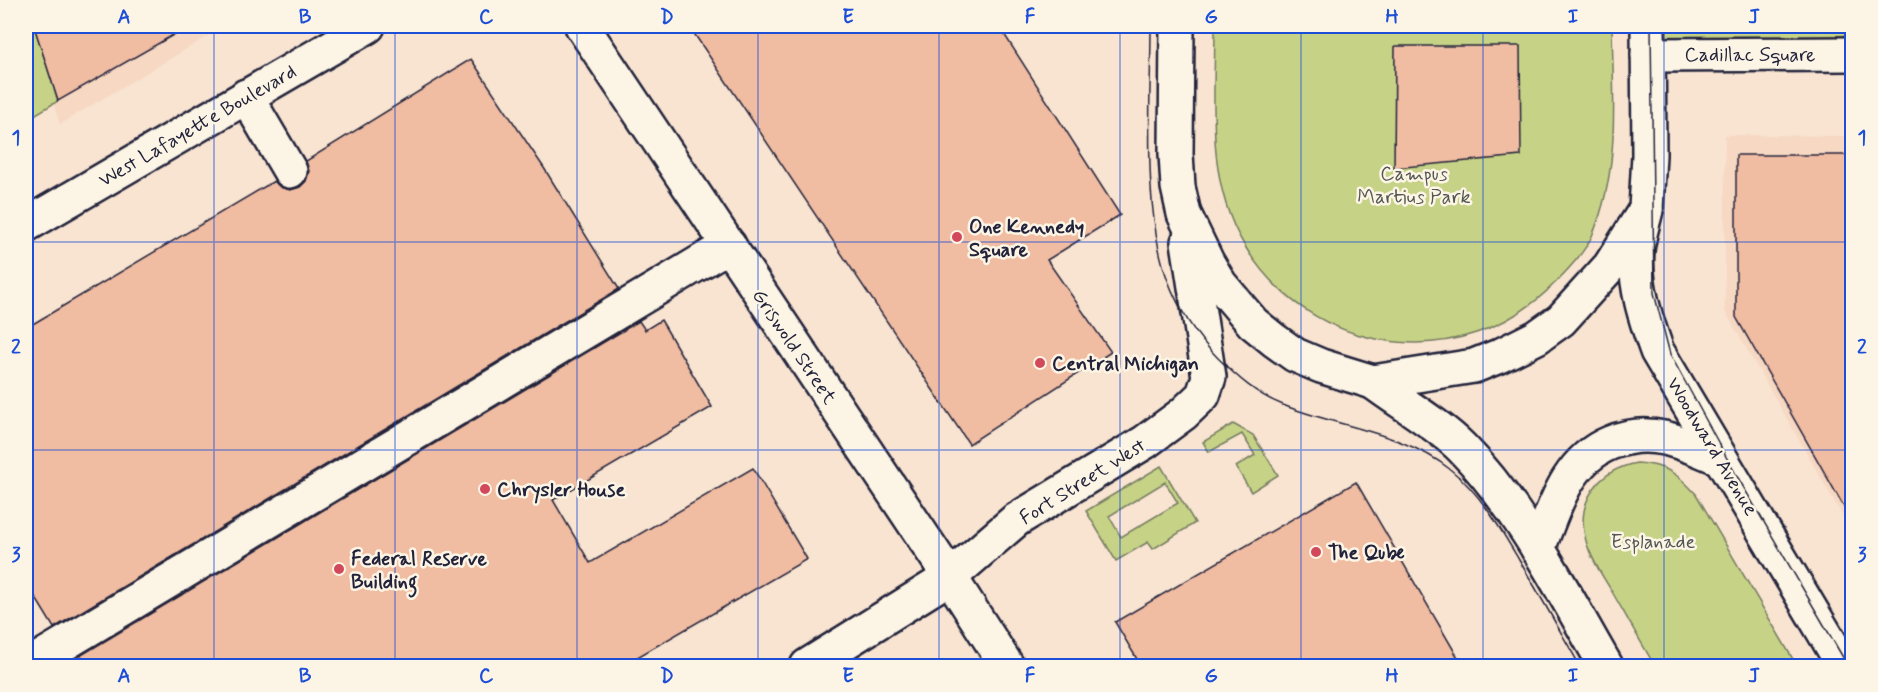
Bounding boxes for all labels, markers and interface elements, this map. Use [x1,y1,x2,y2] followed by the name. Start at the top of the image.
[117,4,131,31] text: A
[299,4,312,31] text: B
[479,4,494,31] text: C
[660,4,674,31] text: D
[842,4,854,31] text: E
[1025,4,1036,31] text: F
[1204,4,1218,31] text: G
[1385,4,1399,31] text: H
[1568,4,1578,31] text: I
[1748,4,1760,31] text: J
[1685,42,1815,69] street label: Cadillac Square
[94,59,301,194] street label: West Lafayette Boulevard
[12,125,20,152] text: 1
[1858,125,1866,152] text: 1
[1357,161,1471,211] park label: Campus Martius Park
[969,214,1084,264] place label: One Kennedy Square
[950,230,964,244] marker: One Kennedy Square
[745,284,842,410] street label: Griswold Street
[11,334,21,361] text: 2
[1857,334,1867,361] text: 2
[1052,351,1199,378] place label: Central Michigan
[1033,356,1047,370] marker: Central Michigan
[1660,373,1764,521] street label: Woodward Avenue
[1015,433,1151,532] street label: Fort Street West
[497,477,625,504] place label: Chrysler House
[478,482,492,496] marker: Chrysler House
[1611,529,1695,556] park label: Esplanade
[1328,540,1405,567] place label: The Qube
[11,542,21,569] text: 3
[1857,542,1867,569] text: 3
[1309,545,1323,559] marker: The Qube
[351,546,488,598] place label: Federal Reserve Building
[332,562,346,576] marker: Federal Reserve Building
[117,663,131,690] text: A
[299,663,312,690] text: B
[479,663,494,690] text: C
[660,663,674,690] text: D
[842,663,854,690] text: E
[1025,663,1036,690] text: F
[1204,663,1218,690] text: G
[1385,663,1399,690] text: H
[1568,663,1578,690] text: I
[1748,663,1760,690] text: J

